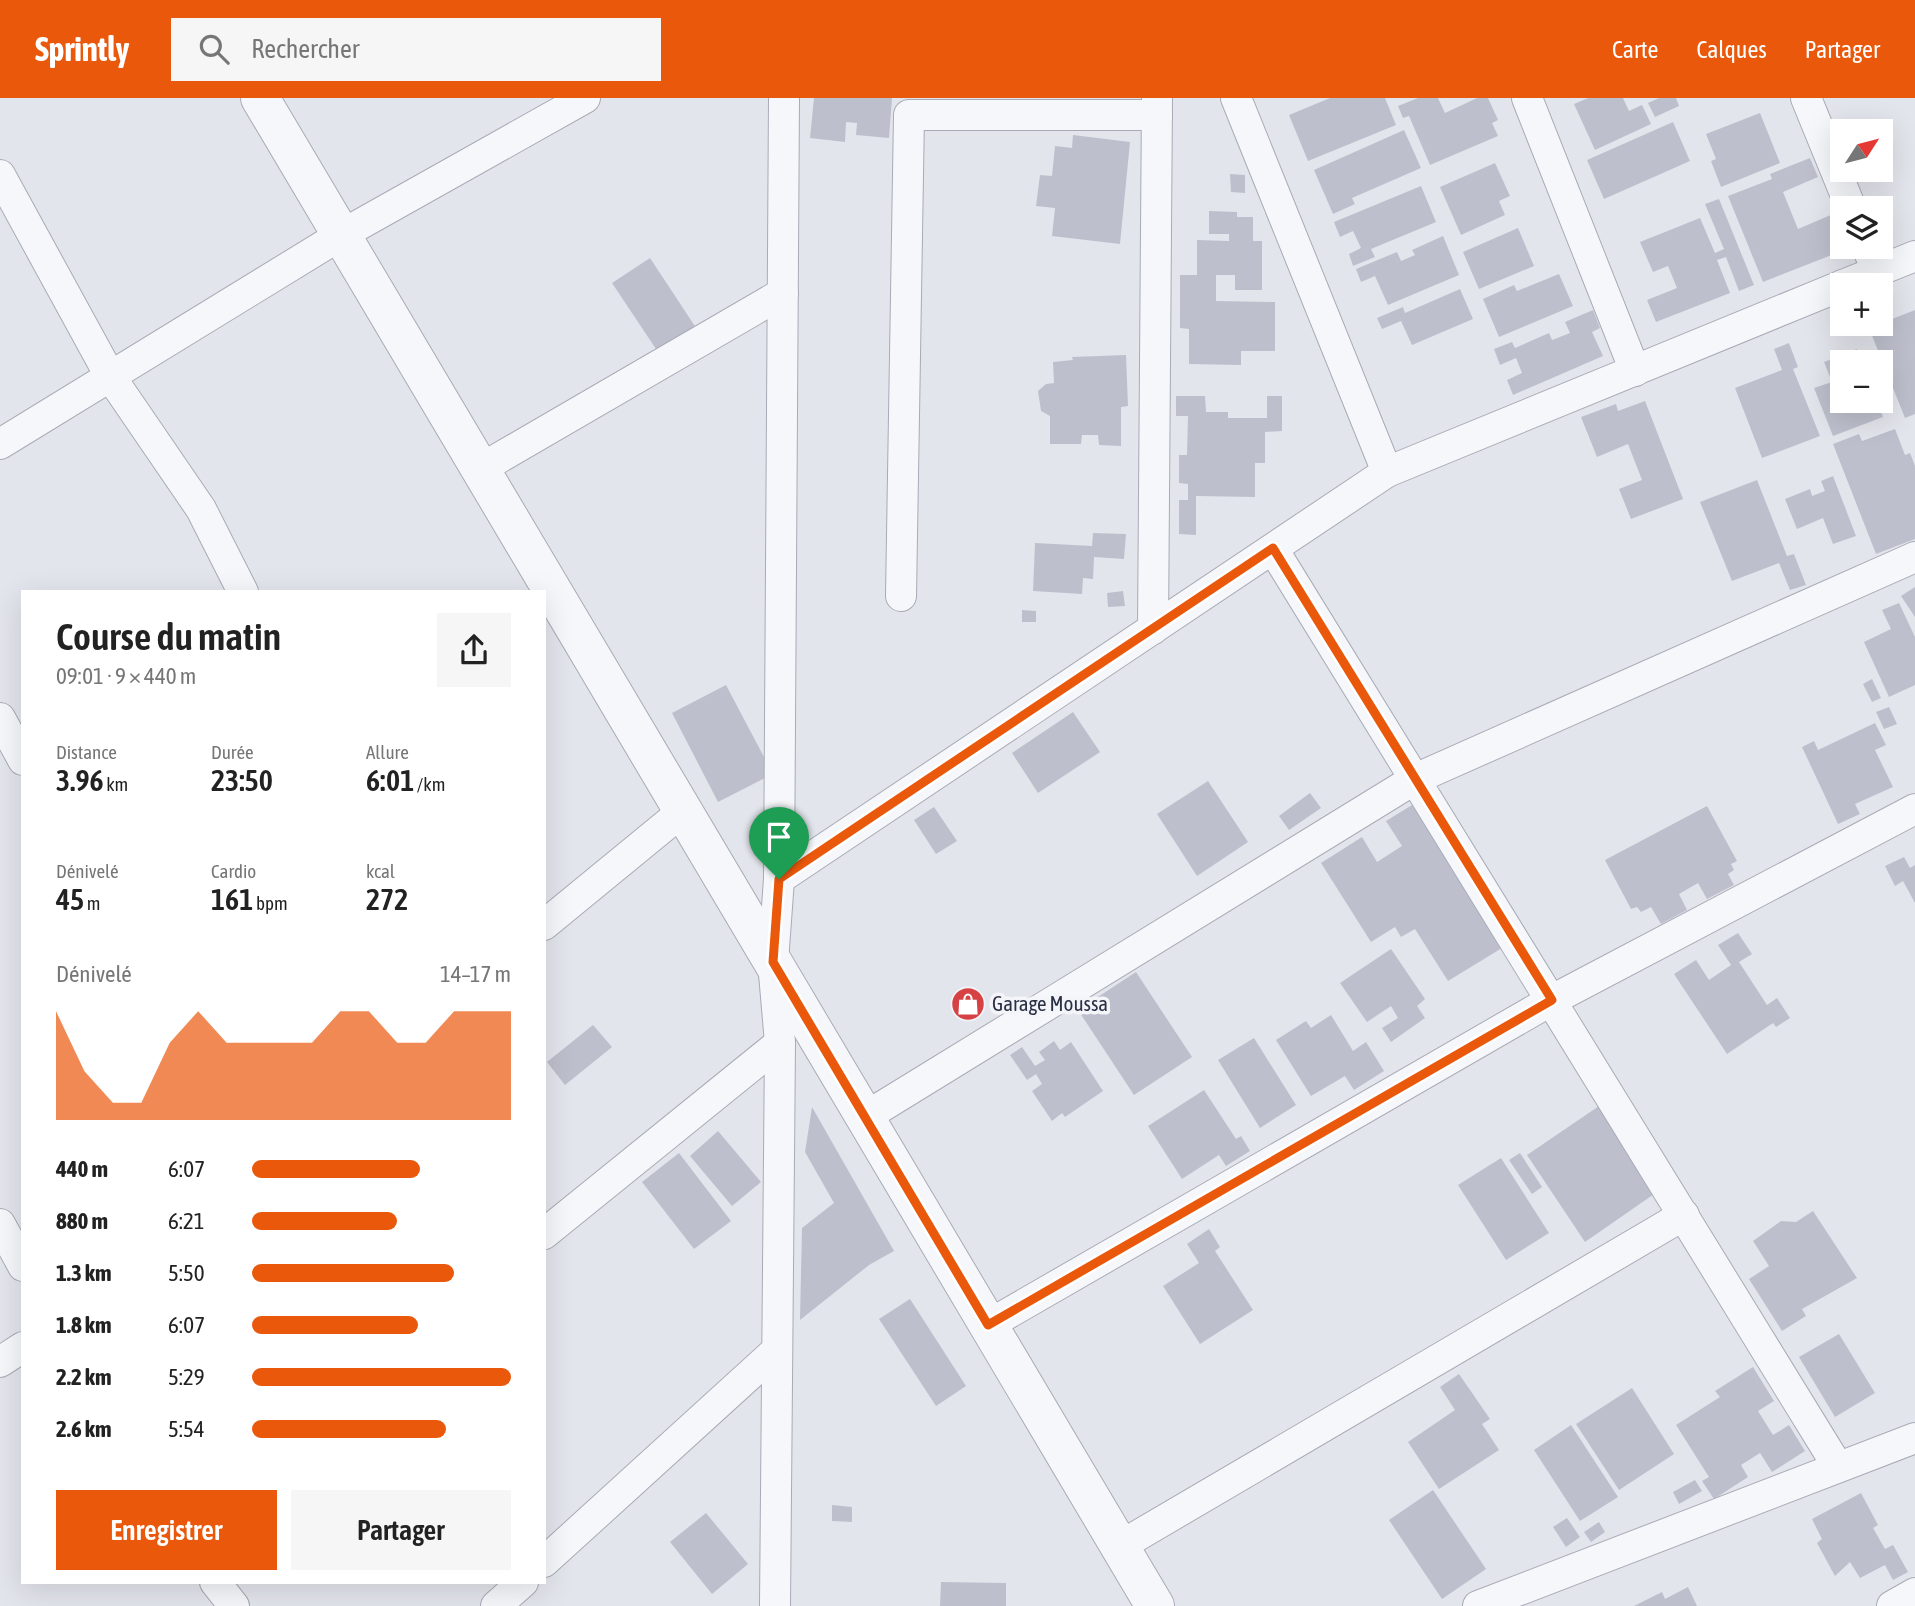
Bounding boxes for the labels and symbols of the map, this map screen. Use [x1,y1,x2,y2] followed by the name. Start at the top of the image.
[1830,119,1894,182] north arrow
[749,807,809,879] pin
[949,985,987,1023] shop icon: Garage Moussa
[992,991,1108,1015] place label: Garage Moussa

